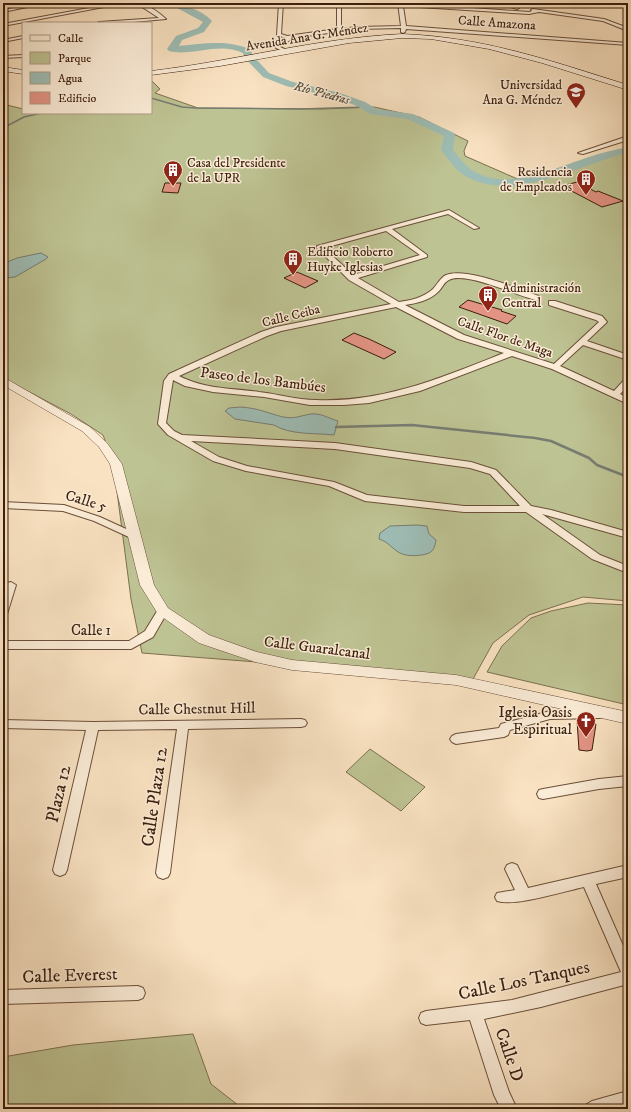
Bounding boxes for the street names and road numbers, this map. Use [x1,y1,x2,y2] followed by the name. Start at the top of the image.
[458,12,537,34] street label: Calle Amazona
[245,19,370,55] street label: Avenida Ana G. Méndez
[260,301,322,331] street label: Calle Ceiba
[455,313,555,361] street label: Calle Flor de Maga
[199,363,327,397] street label: Paseo de los Bambúes
[63,486,109,516] street label: Calle 5
[71,621,111,640] street label: Calle 1
[263,632,372,664] street label: Calle Guaralcanal
[138,698,256,720] street label: Calle Chestnut Hill
[137,746,173,848] street label: Calle Plaza 12
[42,763,76,825] street label: Plaza 12
[456,956,592,1006] street label: Calle Los Tanques
[22,963,118,989] street label: Calle Everest
[490,1025,528,1085] street label: Calle D

